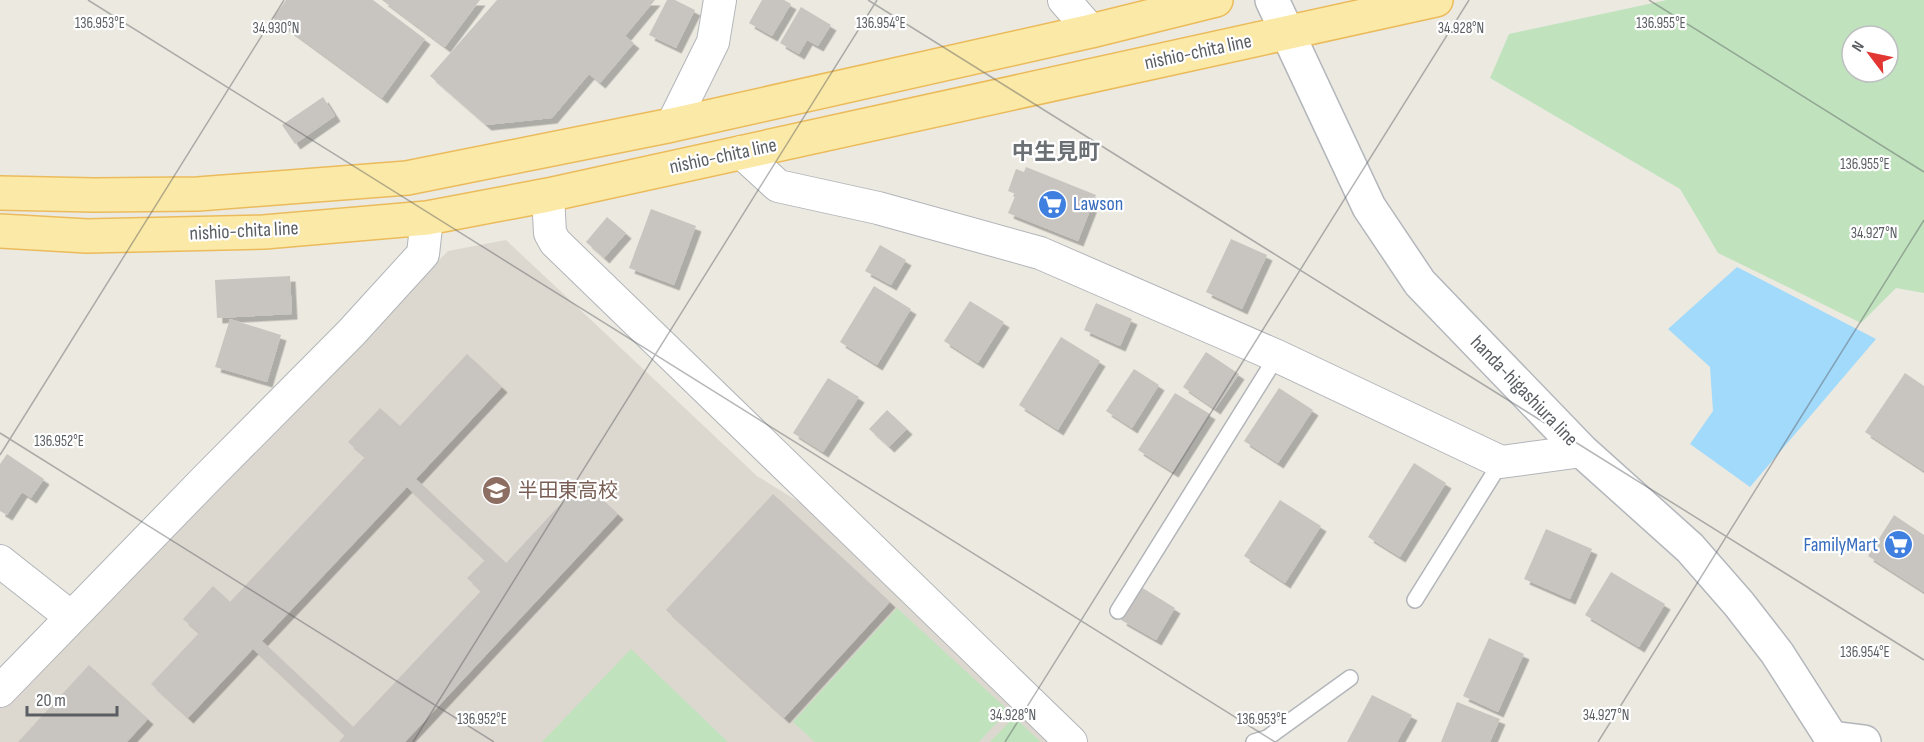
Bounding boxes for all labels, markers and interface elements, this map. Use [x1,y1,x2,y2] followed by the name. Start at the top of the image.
[75,14,125,33] text: 136.953°E
[856,14,906,33] text: 136.954°E
[1636,14,1686,33] text: 136.955°E
[253,19,299,38] text: 34.930°N
[1438,19,1484,38] text: 34.928°N
[1840,24,1900,84] north arrow
[1142,29,1254,75] street label: nishio-chita line
[1848,38,1869,56] text: N
[667,133,779,179] street label: nishio-chita line
[1012,139,1100,166] district label: 中生見町
[1840,155,1890,174] text: 136.955°E
[1036,188,1068,220] supermarket icon: Lawson
[1073,192,1123,216] place label: Lawson
[189,216,299,246] street label: nishio-chita line
[1851,224,1897,243] text: 34.927°N
[1465,331,1583,451] street label: handa-higashiura line
[34,432,84,451] text: 136.952°E
[481,475,513,507] school or university icon: 半田東高校
[518,479,618,503] place label: 半田東高校
[1883,529,1915,561] supermarket icon: FamilyMart
[1803,533,1878,557] place label: FamilyMart
[1840,643,1890,662] text: 136.954°E
[27,679,117,717] scale bar
[36,690,66,711] text: 20 m
[990,706,1036,725] text: 34.928°N
[1583,706,1629,725] text: 34.927°N
[457,710,507,729] text: 136.952°E
[1237,710,1287,729] text: 136.953°E

